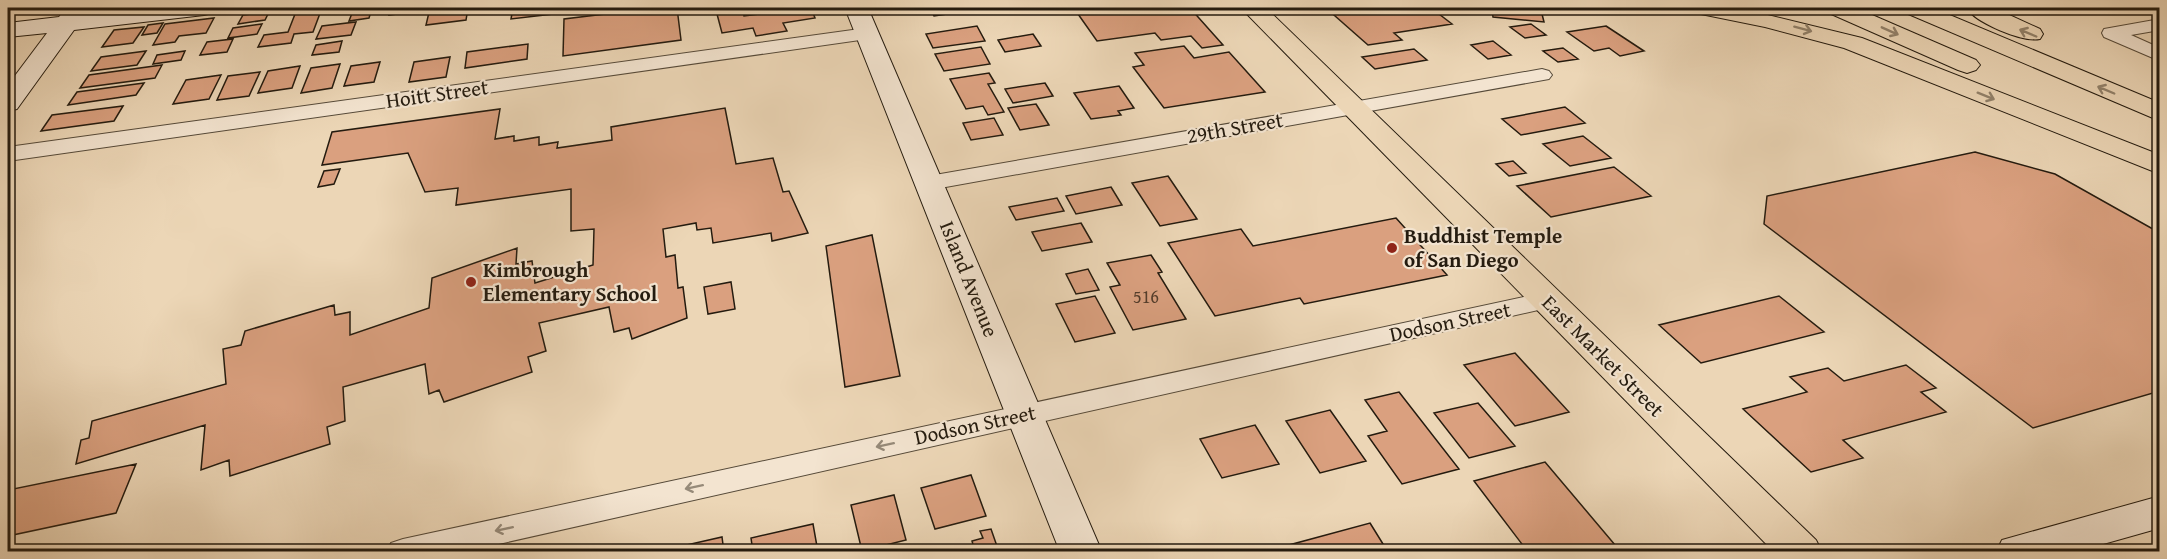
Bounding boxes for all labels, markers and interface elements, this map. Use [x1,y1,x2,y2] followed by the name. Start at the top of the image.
[1793,24,1812,36] one-way arrow
[1881,26,1899,37] one-way arrow
[2020,27,2038,38] one-way arrow
[384,71,491,116] street label: Hoitt Street
[2097,84,2115,95] one-way arrow
[1976,91,1994,102] one-way arrow
[1184,104,1286,151] street label: 29th Street
[932,216,1007,342] street label: Island Avenue
[1404,220,1562,275] place label: Buddhist Temple of San Diego
[1385,241,1399,255] marker: Buddhist Temple of San Diego
[483,254,658,309] place label: Kimbrough Elementary School
[464,275,478,289] marker: Kimbrough Elementary School
[1133,283,1159,310] house number: 516
[1535,287,1672,424] street label: East Market Street
[1386,293,1514,349] street label: Dodson Street
[911,396,1039,452] street label: Dodson Street
[876,440,895,451] one-way arrow
[685,482,705,493] one-way arrow
[495,524,514,535] one-way arrow

